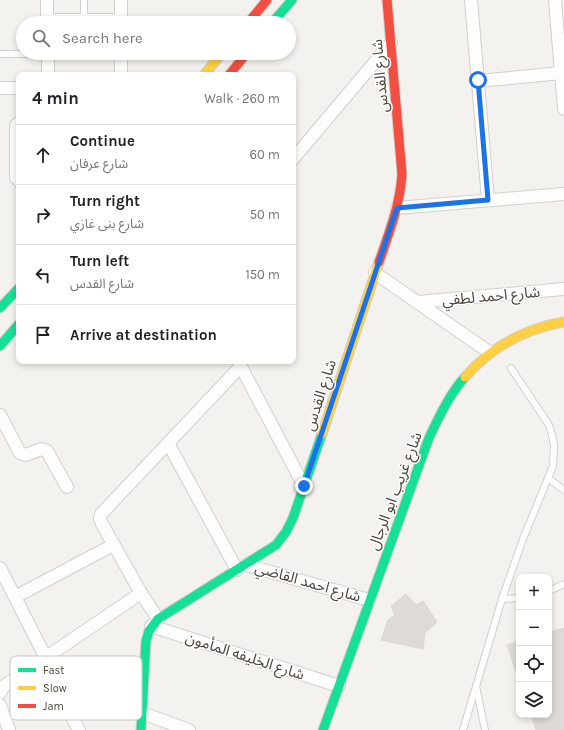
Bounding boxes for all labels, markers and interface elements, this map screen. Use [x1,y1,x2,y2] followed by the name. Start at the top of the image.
[16,16,296,60] search box
[30,27,52,49] icon: search
[62,29,143,47] text: Search here
[368,38,395,114] street label: شارع القدس
[469,71,487,89] route start
[32,88,79,108] text: 4 min
[204,91,280,106] text: Walk · 260 m
[70,132,135,150] text: Continue
[32,144,54,166] icon: ahead
[250,147,280,162] text: 60 m
[70,156,128,171] text: شارع عرفان
[70,192,140,210] text: Turn right
[32,204,54,226] icon: right
[250,207,280,222] text: 50 m
[70,216,144,231] text: شارع بنى غازي
[70,252,129,270] text: Turn left
[32,264,54,286] icon: left
[245,267,280,282] text: 150 m
[70,276,134,291] text: شارع القدس
[441,283,541,312] street label: شارع احمد لطفي
[32,324,54,346] icon: arrive
[70,326,217,344] text: Arrive at destination
[300,357,343,434] street label: شارع القدس
[364,429,429,554] street label: شارع غريب ابو الرجال
[295,477,313,495] route end
[252,558,363,609] street label: شارع احمد القاضي
[516,574,552,718] map controls
[516,574,552,610] button: +
[516,610,552,646] button: −
[182,628,307,687] street label: شارع الخليفه المأمون
[516,646,552,682] button: locate
[10,656,142,720] legend
[43,664,64,677] text: Fast
[43,682,67,695] text: Slow
[516,682,552,718] button: layers
[43,700,64,713] text: Jam

